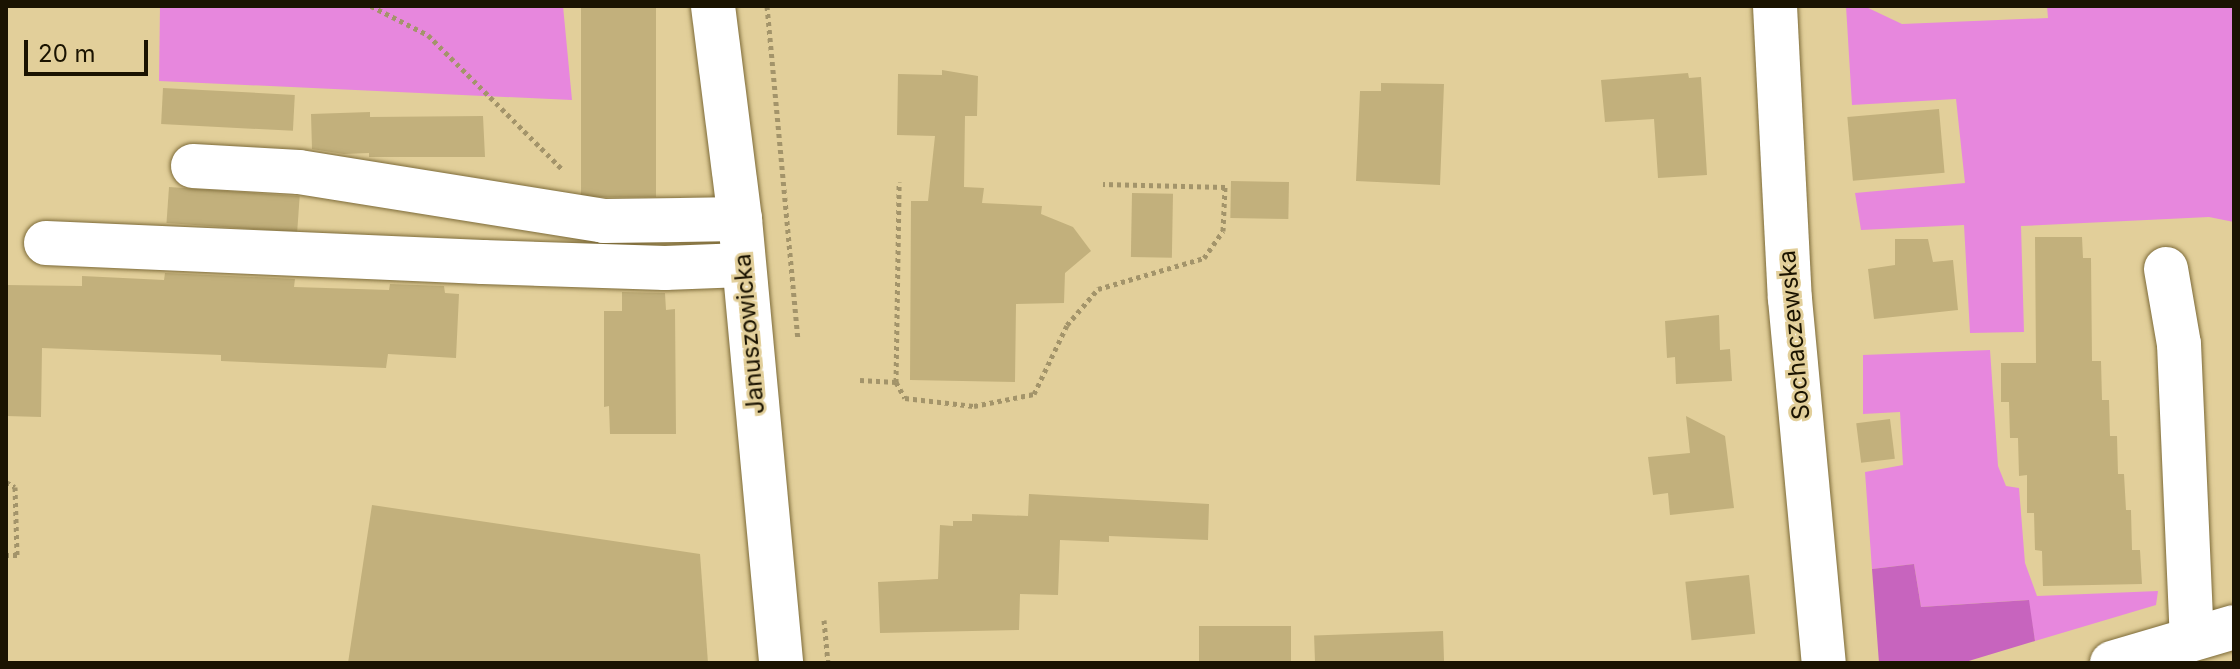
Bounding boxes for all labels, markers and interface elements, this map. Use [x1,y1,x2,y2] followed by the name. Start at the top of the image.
[28,24,152,74] scale bar
[38,39,96,68] text: 20 m
[1772,249,1816,421] street label: Sochaczewska
[728,253,770,415] street label: Januszowicka

